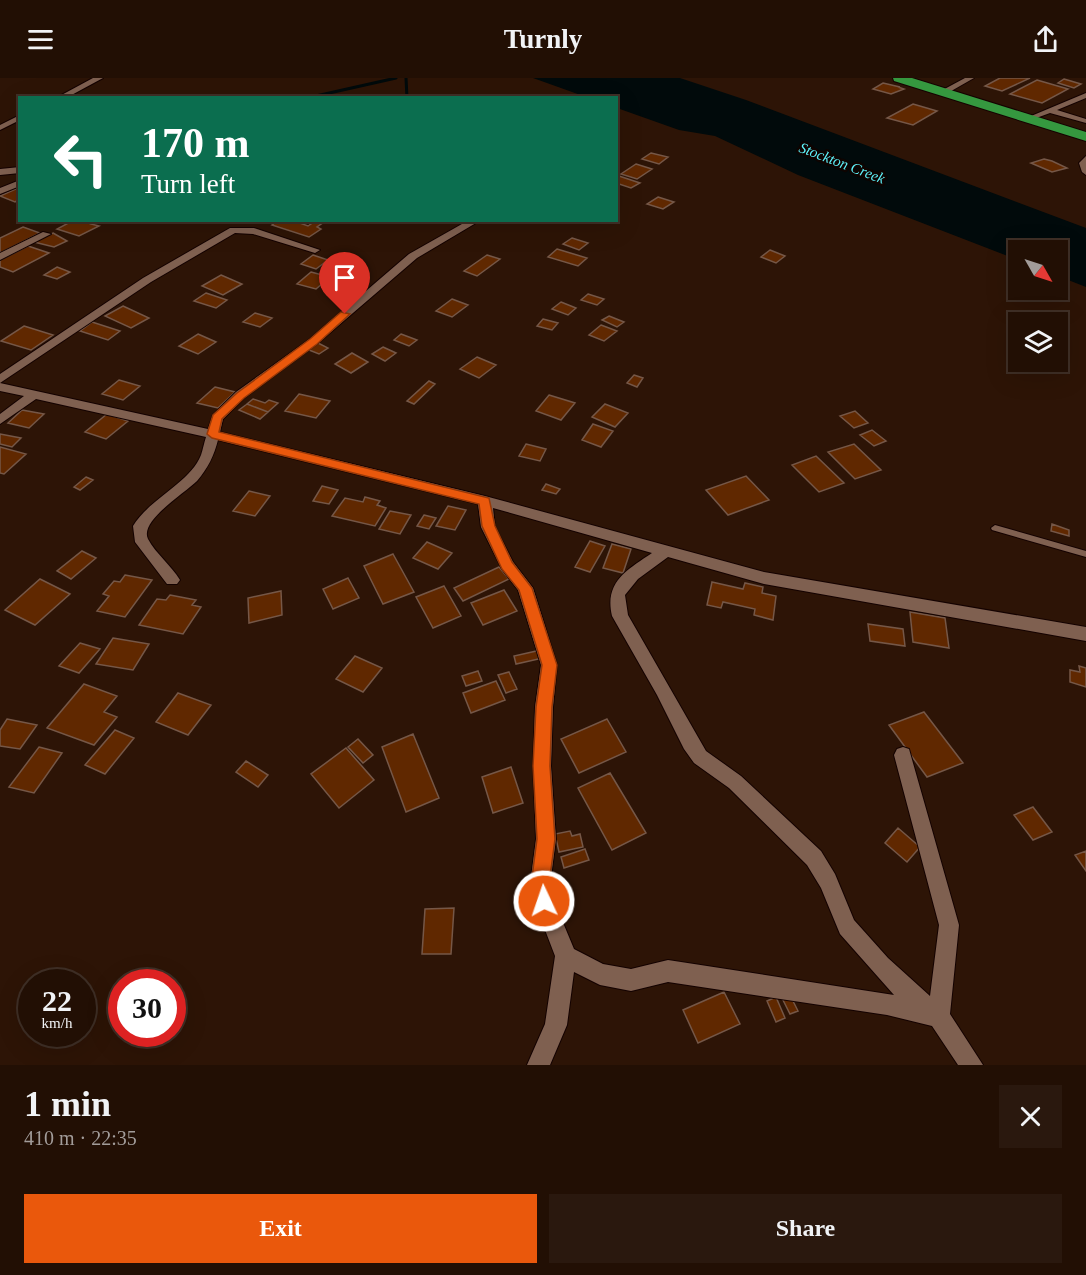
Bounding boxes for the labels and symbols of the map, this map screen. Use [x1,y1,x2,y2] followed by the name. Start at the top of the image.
[797,139,887,187] water label: Stockton Creek
[1008,240,1068,300] north arrow
[319,252,370,314] pin
[512,869,576,933] position arrow
[108,969,186,1047] speed limit sign: 30

